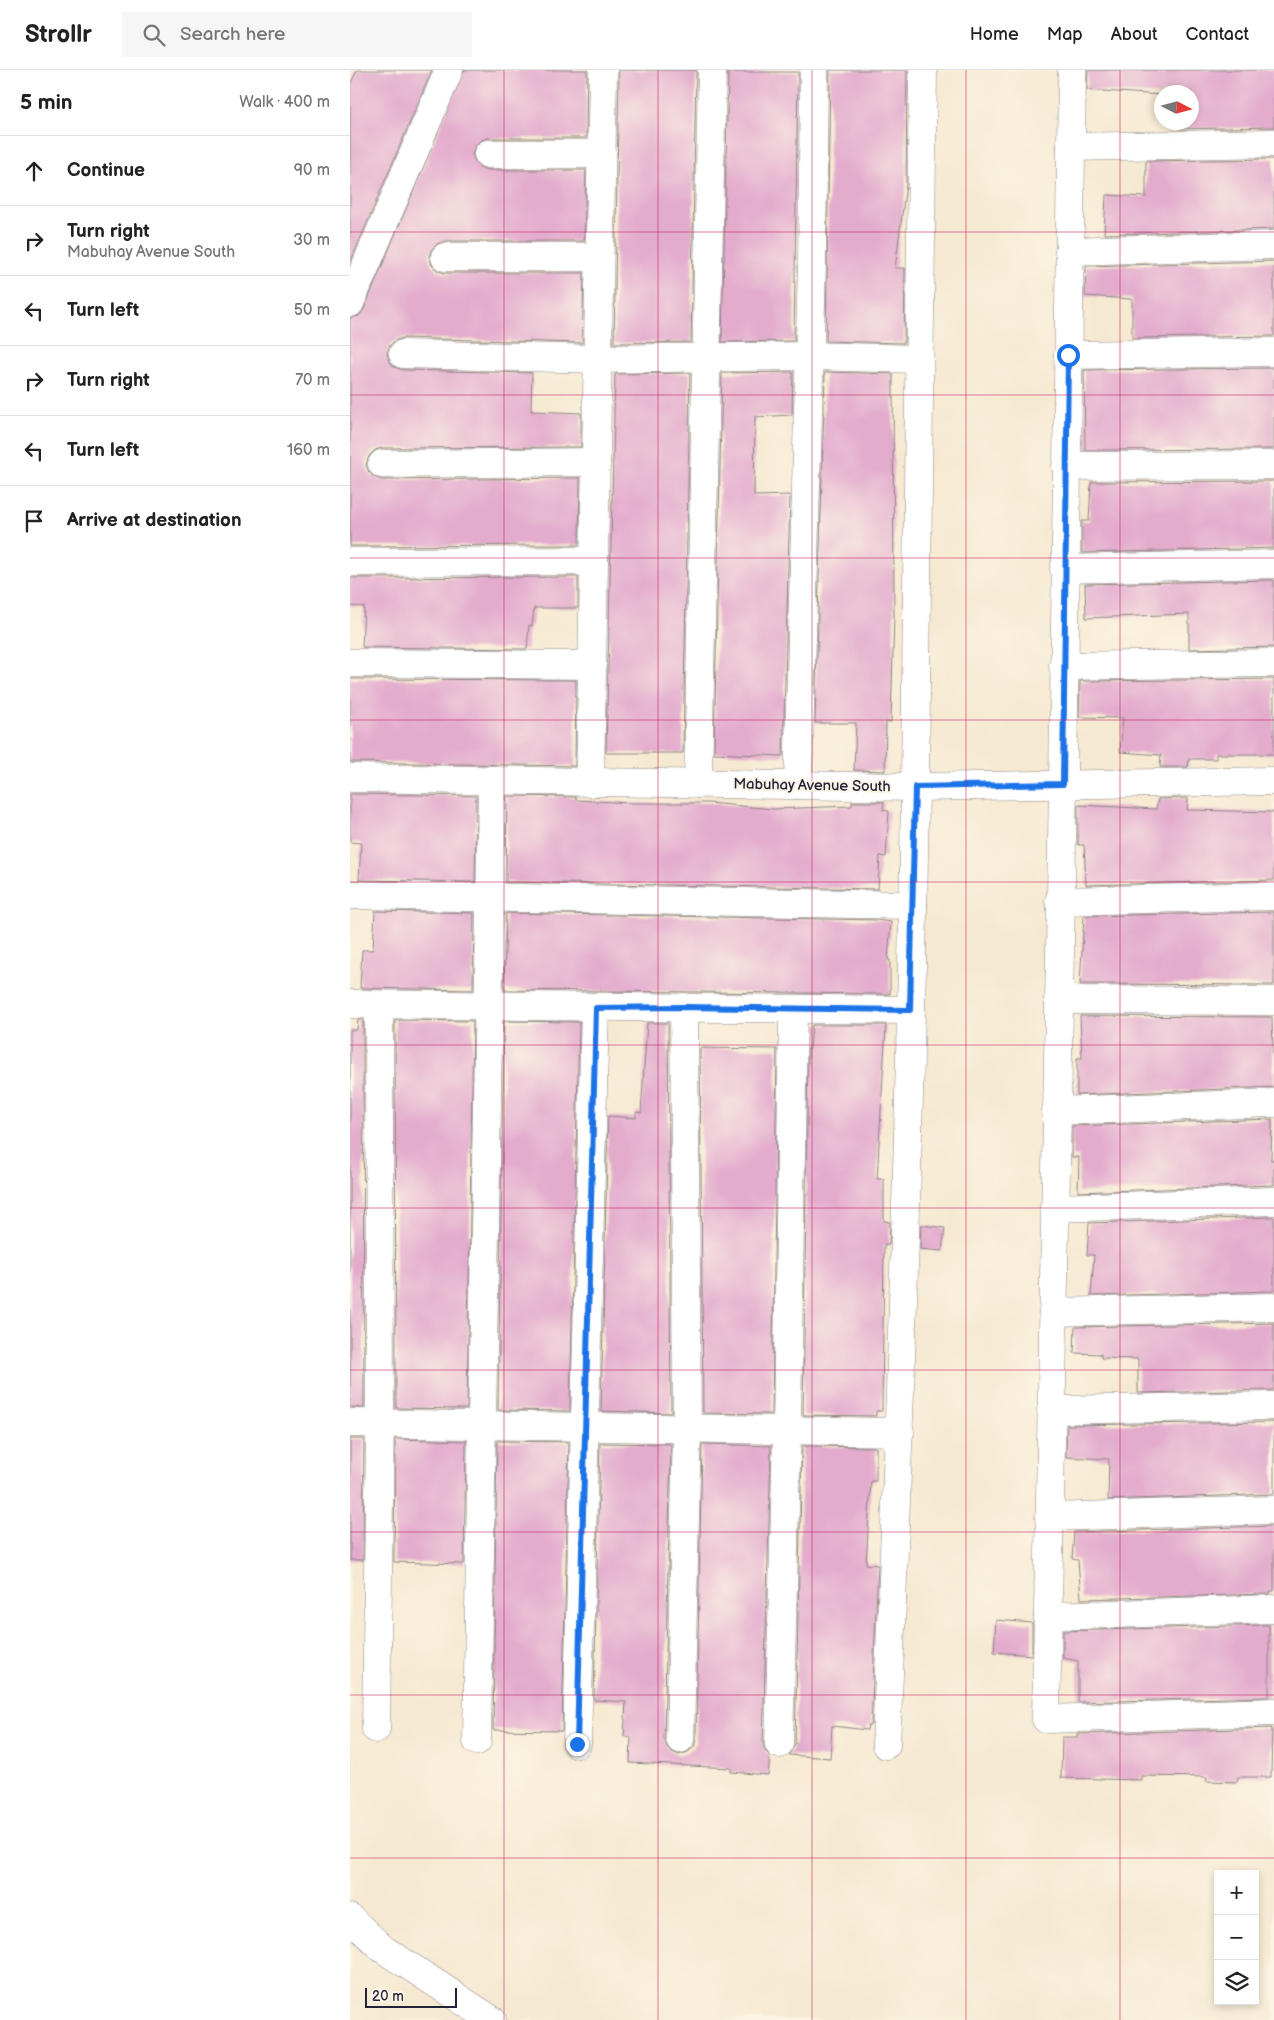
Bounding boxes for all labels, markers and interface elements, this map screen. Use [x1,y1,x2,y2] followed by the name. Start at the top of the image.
[122,12,472,57] search box
[25,20,92,49] text: Strollr
[140,21,168,49] icon: search
[180,23,285,46] text: Search here
[970,24,1019,45] text: Home
[1047,24,1083,45] text: Map
[1111,24,1158,45] text: About
[1186,24,1249,45] text: Contact
[1154,85,1199,130] north arrow
[20,90,73,115] text: 5 min
[239,93,330,112] text: Walk · 400 m
[20,157,48,185] icon: ahead
[67,159,145,182] text: Continue
[294,161,330,180] text: 90 m
[67,220,150,243] text: Turn right
[20,227,48,255] icon: right
[293,231,330,250] text: 30 m
[67,243,235,262] text: Mabuhay Avenue South
[20,297,48,325] icon: left
[67,299,139,322] text: Turn left
[294,301,330,320] text: 50 m
[1057,344,1080,367] route start
[20,367,48,395] icon: right
[67,369,150,392] text: Turn right
[295,371,330,390] text: 70 m
[20,437,48,465] icon: left
[67,439,139,462] text: Turn left
[287,441,330,460] text: 160 m
[20,507,48,535] icon: arrive
[67,509,242,532] text: Arrive at destination
[733,775,891,796] street label: Mabuhay Avenue South
[566,1733,589,1756] route end
[1214,1870,1259,2005] map controls
[1214,1870,1259,1915] button: +
[1214,1915,1259,1960] button: −
[1214,1960,1259,2005] button: layers
[365,1985,458,2008] scale bar
[372,1988,404,2005] text: 20 m

